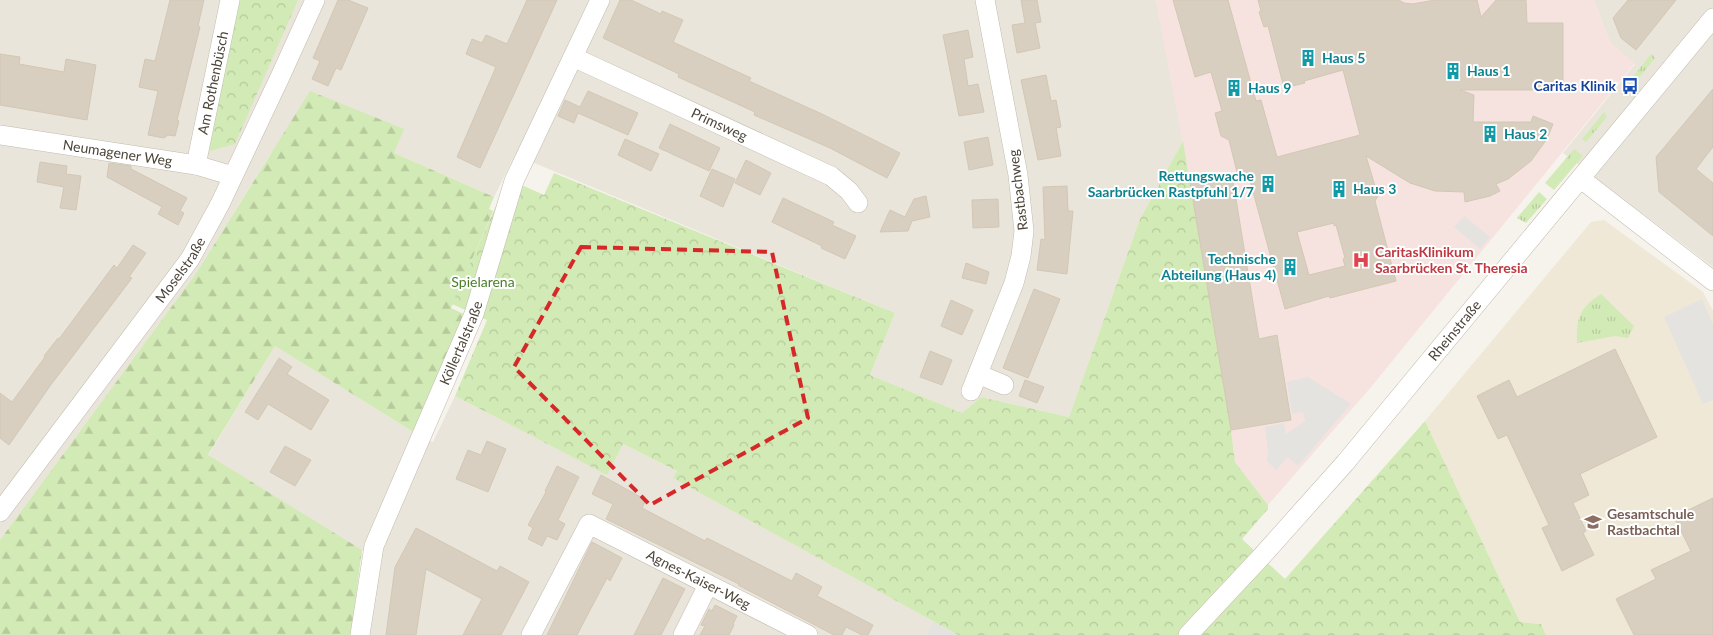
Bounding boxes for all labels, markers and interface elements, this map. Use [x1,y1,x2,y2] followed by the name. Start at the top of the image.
[194,30,231,136] street label: Am Rothenbüsch
[1298,48,1318,68] building icon: Haus 5
[1322,49,1365,66] place label: Haus 5
[1443,61,1463,81] building icon: Haus 1
[1467,62,1510,79] place label: Haus 1
[1620,76,1640,96] bus stop icon: Caritas Klinik
[1533,77,1617,94] place label: Caritas Klinik
[1224,78,1244,98] building icon: Haus 9
[1248,79,1291,96] place label: Haus 9
[689,104,750,144] street label: Primsweg
[1480,124,1500,144] building icon: Haus 2
[1504,125,1547,142] place label: Haus 2
[62,136,174,169] street label: Neumagener Weg
[1004,149,1031,232] street label: Rastbachweg
[1088,167,1255,200] place label: Rettungswache Saarbrücken Rastpfuhl 1/7
[1258,174,1278,194] building icon: Rettungswache Saarbrücken Rastpfuhl 1/7
[1329,179,1349,199] building icon: Haus 3
[1353,180,1396,197] place label: Haus 3
[151,234,208,306] street label: Moselstraße
[1375,243,1528,276] place label: CaritasKlinikum Saarbrücken St. Theresia
[1160,250,1277,283] place label: Technische Abteilung (Haus 4)
[1351,250,1371,270] hospital icon: CaritasKlinikum Saarbrücken St. Theresia
[1280,257,1300,277] building icon: Technische Abteilung (Haus 4)
[451,273,515,290] park label: Spielarena
[1424,296,1484,364] street label: Rheinstraße
[435,299,485,388] street label: Köllertalstraße
[1607,505,1695,538] place label: Gesamtschule Rastbachtal
[1583,512,1603,532] school or university icon: Gesamtschule Rastbachtal
[644,546,754,613] street label: Agnes-Kaiser-Weg

